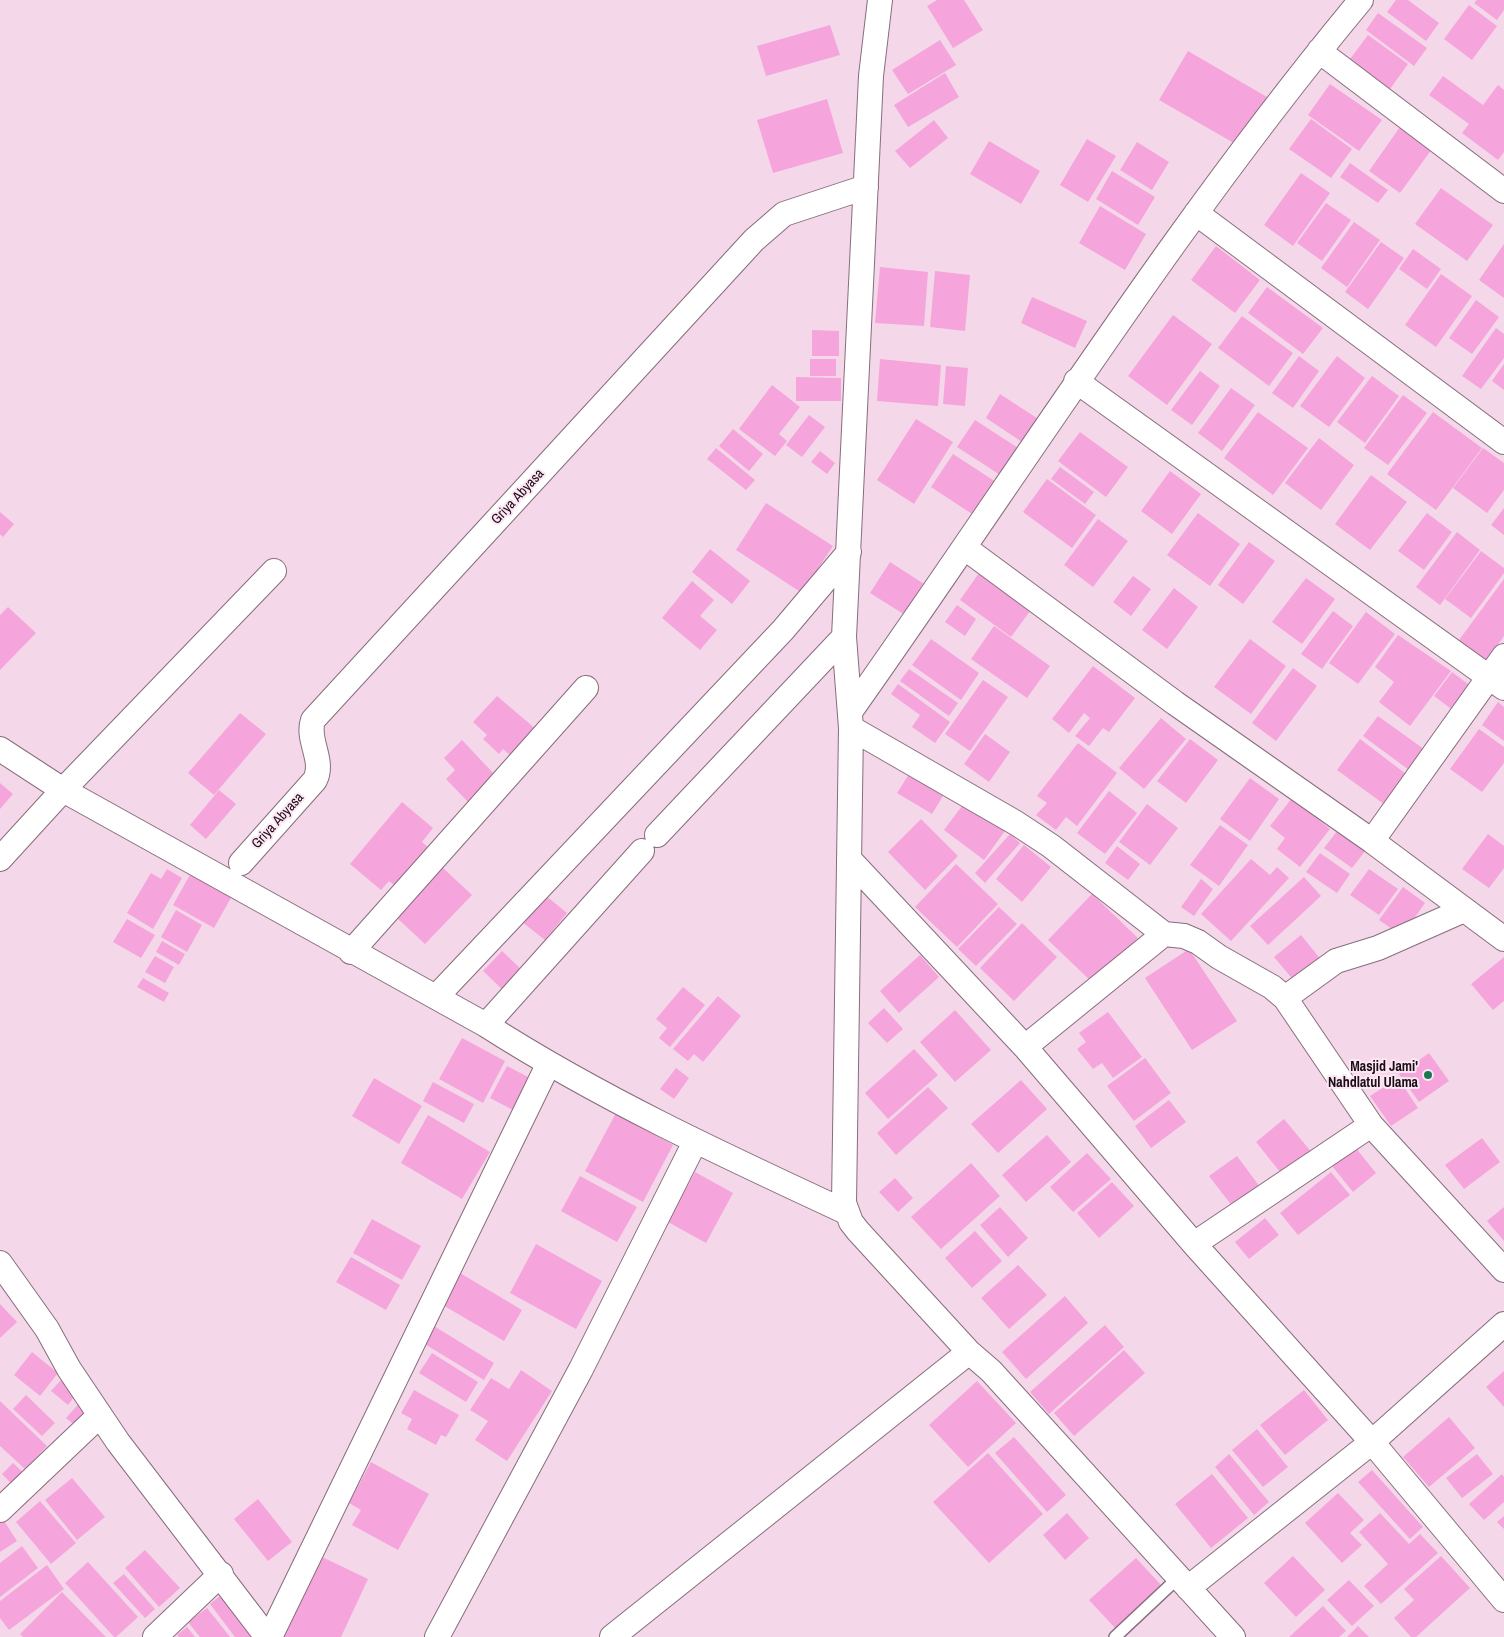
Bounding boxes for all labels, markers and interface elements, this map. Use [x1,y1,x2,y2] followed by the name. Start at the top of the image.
[488,466,548,528] street label: Griya Abyasa
[248,790,308,852] street label: Griya Abyasa
[1328,1059,1418,1092] place label: Masjid Jami' Nahdlatul Ulama
[1422,1069,1434,1081] marker: Masjid Jami' Nahdlatul Ulama

